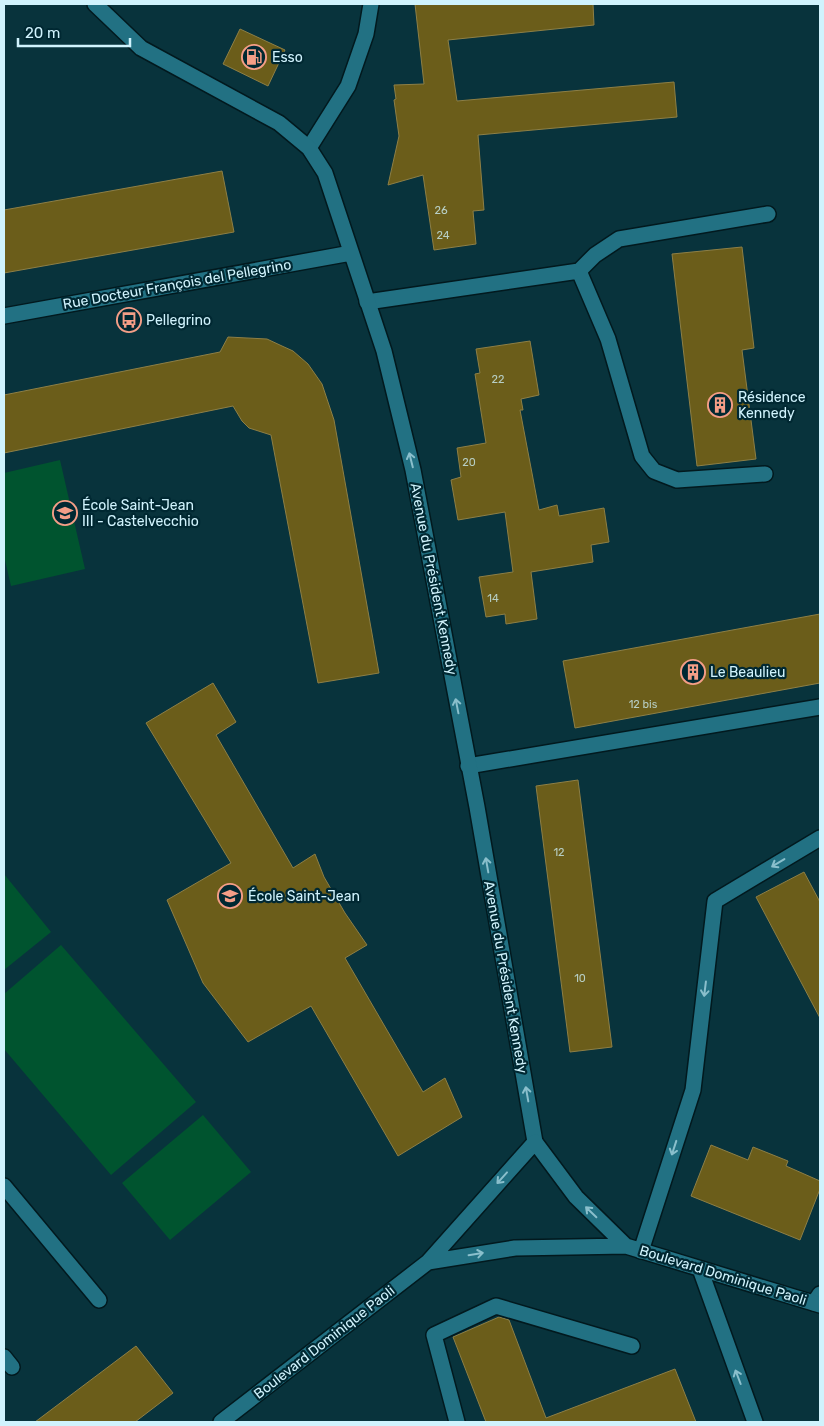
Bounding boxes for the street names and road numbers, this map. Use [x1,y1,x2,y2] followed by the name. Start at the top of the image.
[62,256,293,313] street label: Rue Docteur François del Pellegrino
[407,482,461,677] street label: Avenue du Président Kennedy
[480,879,531,1075] street label: Avenue du Président Kennedy
[637,1242,808,1309] street label: Boulevard Dominique Paoli
[251,1282,398,1403] street label: Boulevard Dominique Paoli

